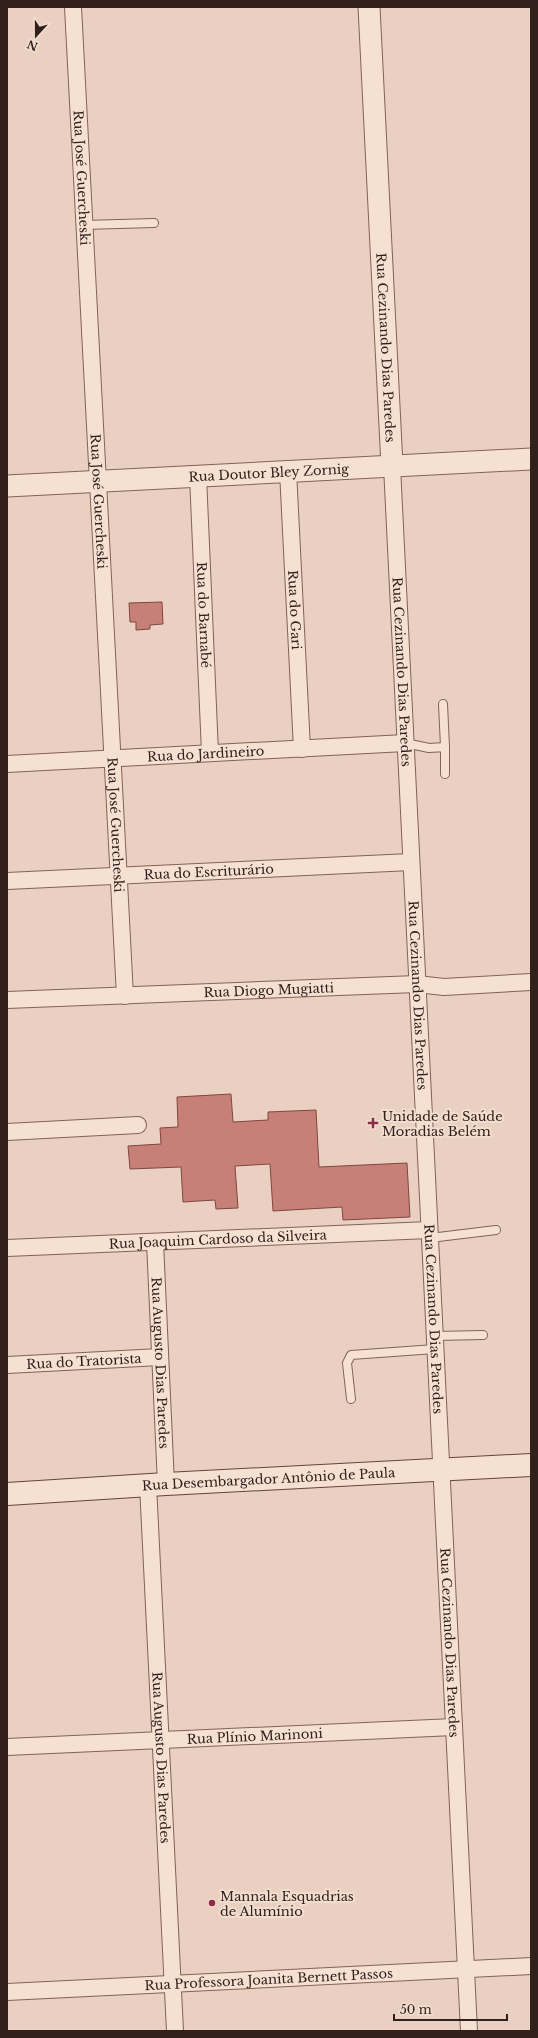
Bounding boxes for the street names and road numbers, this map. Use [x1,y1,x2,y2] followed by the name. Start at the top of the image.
[69,110,94,246] street label: Rua José Guercheski
[372,252,399,443] street label: Rua Cezinando Dias Paredes
[86,433,111,570] street label: Rua José Guercheski
[188,460,350,486] street label: Rua Doutor Bley Zornig
[193,561,214,668] street label: Rua do Barnabé
[284,569,305,651] street label: Rua do Gari
[388,577,415,767] street label: Rua Cezinando Dias Paredes
[147,742,265,766] street label: Rua do Jardineiro
[103,757,128,894] street label: Rua José Guercheski
[143,860,274,884] street label: Rua do Escriturário
[404,900,431,1091] street label: Rua Cezinando Dias Paredes
[203,979,335,1001] street label: Rua Diogo Mugiatti
[420,1224,447,1414] street label: Rua Cezinando Dias Paredes
[108,1226,328,1253] street label: Rua Joaquim Cardoso da Silveira
[148,1277,172,1449] street label: Rua Augusto Dias Paredes
[26,1350,143,1373] street label: Rua do Tratorista
[141,1464,396,1494] street label: Rua Desembargador Antônio de Paula
[436,1547,463,1738] street label: Rua Cezinando Dias Paredes
[148,1671,174,1844] street label: Rua Augusto Dias Paredes
[186,1725,324,1748] street label: Rua Plínio Marinoni
[144,1965,393,1994] street label: Rua Professora Joanita Bernett Passos

